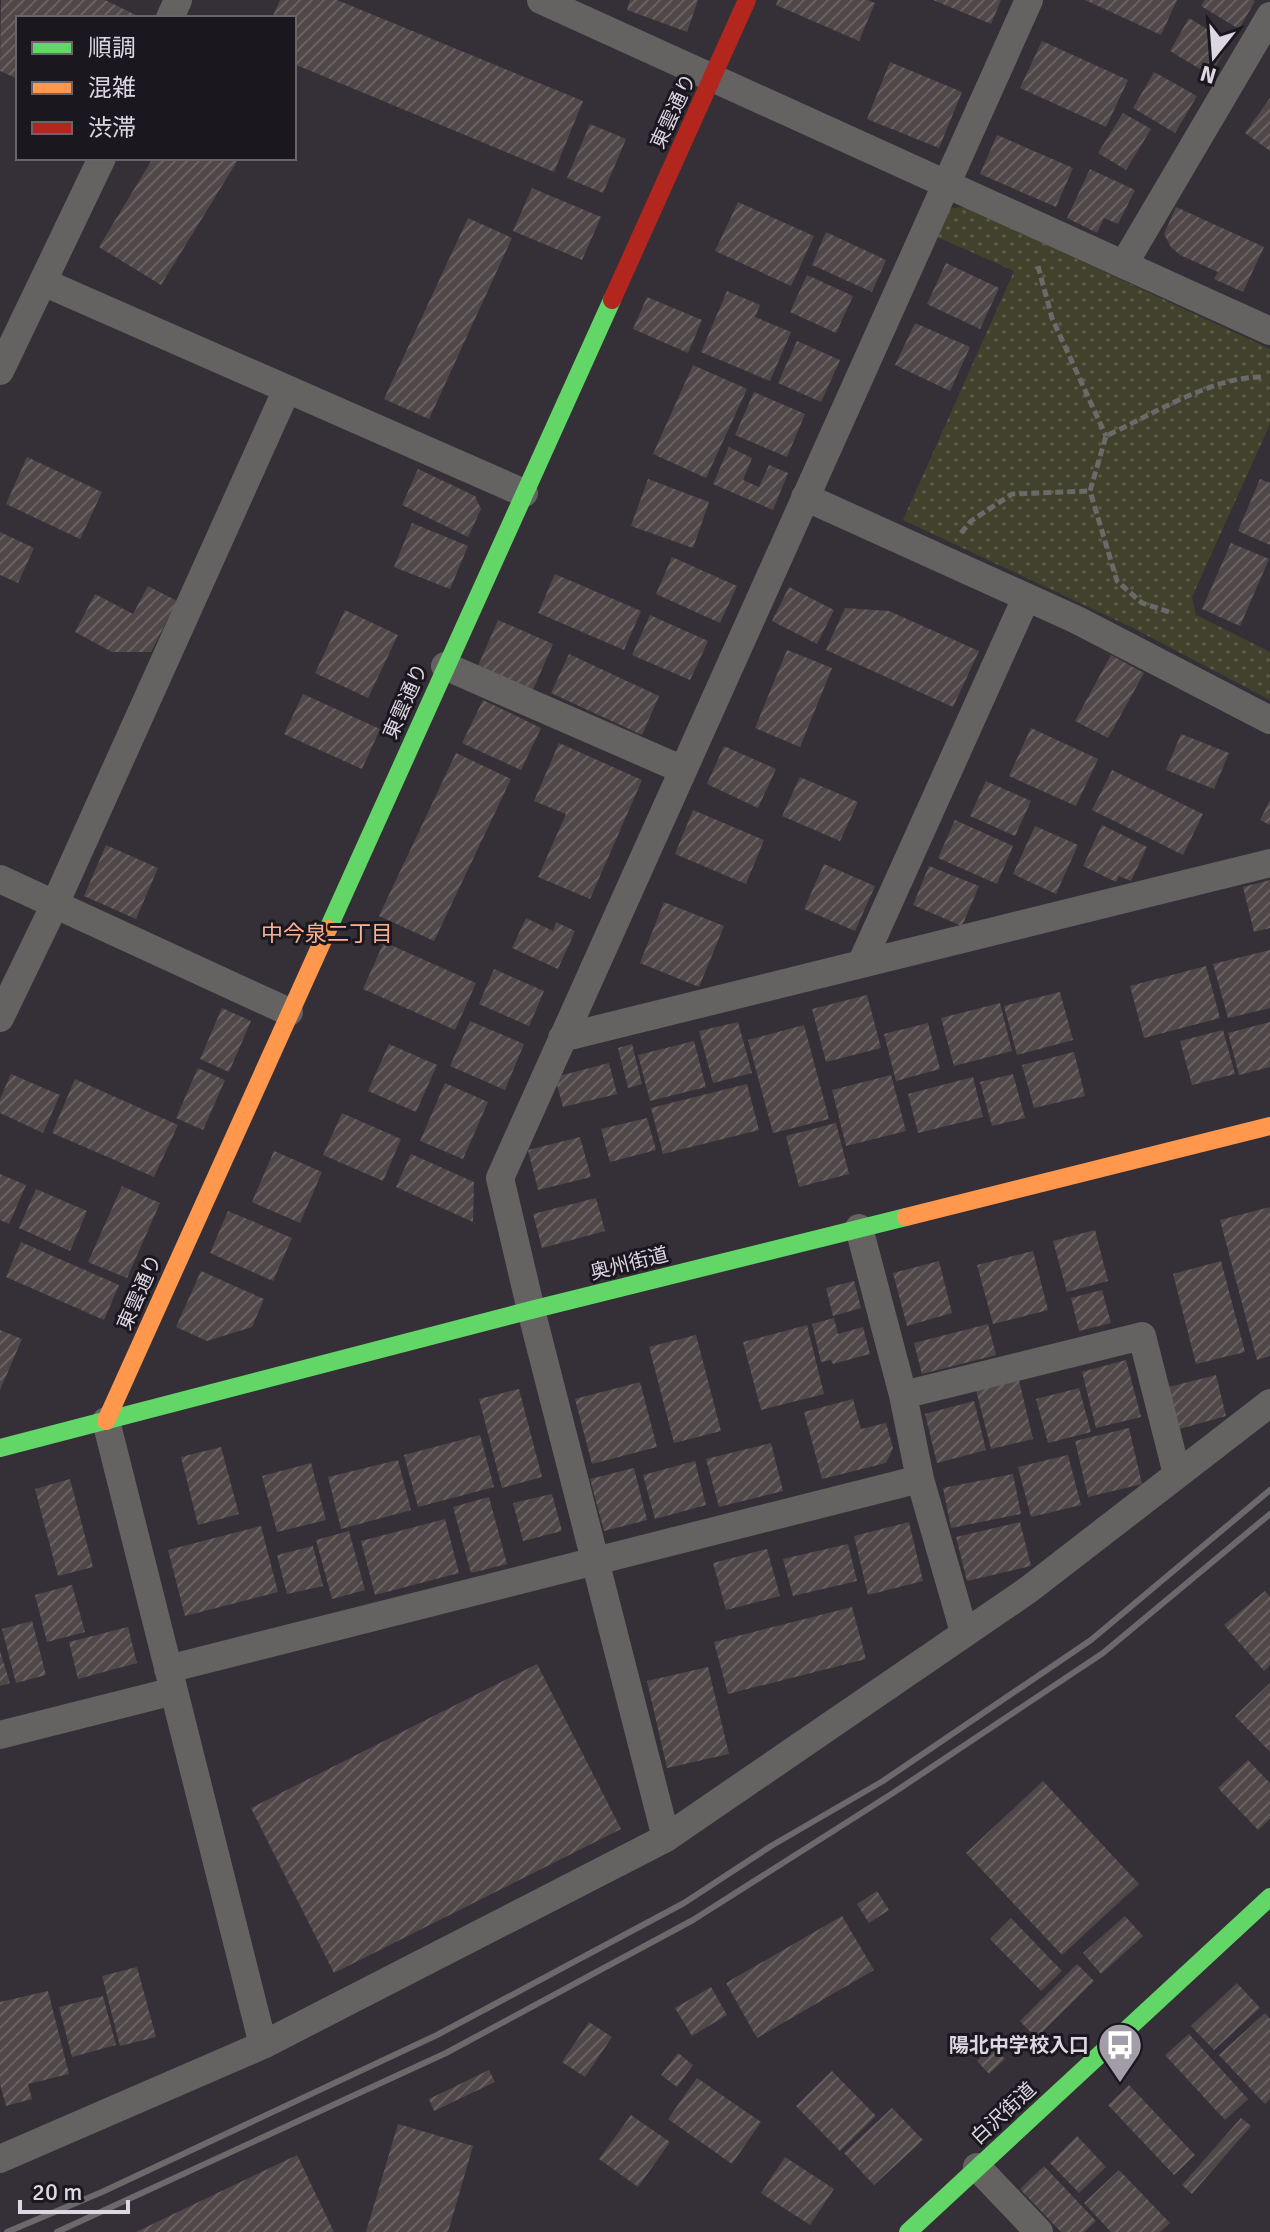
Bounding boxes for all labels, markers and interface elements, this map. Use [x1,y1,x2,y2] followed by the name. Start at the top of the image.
[16,16,296,160] legend
[1174,16,1254,96] north arrow
[88,33,136,63] text: 順調
[1197,59,1220,90] text: N
[645,70,702,153] street label: 東雲通り
[88,73,136,103] text: 混雑
[88,113,136,143] text: 渋滞
[378,660,433,743] street label: 東雲通り
[261,920,393,947] district label: 中今泉二丁目
[587,1242,671,1285] street label: 奥州街道
[112,1251,167,1334] street label: 東雲通り
[1096,2021,1144,2084] bus stop icon: 陽北中学校入口
[949,2033,1089,2058] place label: 陽北中学校入口
[966,2077,1041,2150] street label: 白沢街道
[20,2164,128,2214] scale bar
[32,2177,82,2207] text: 20 m

